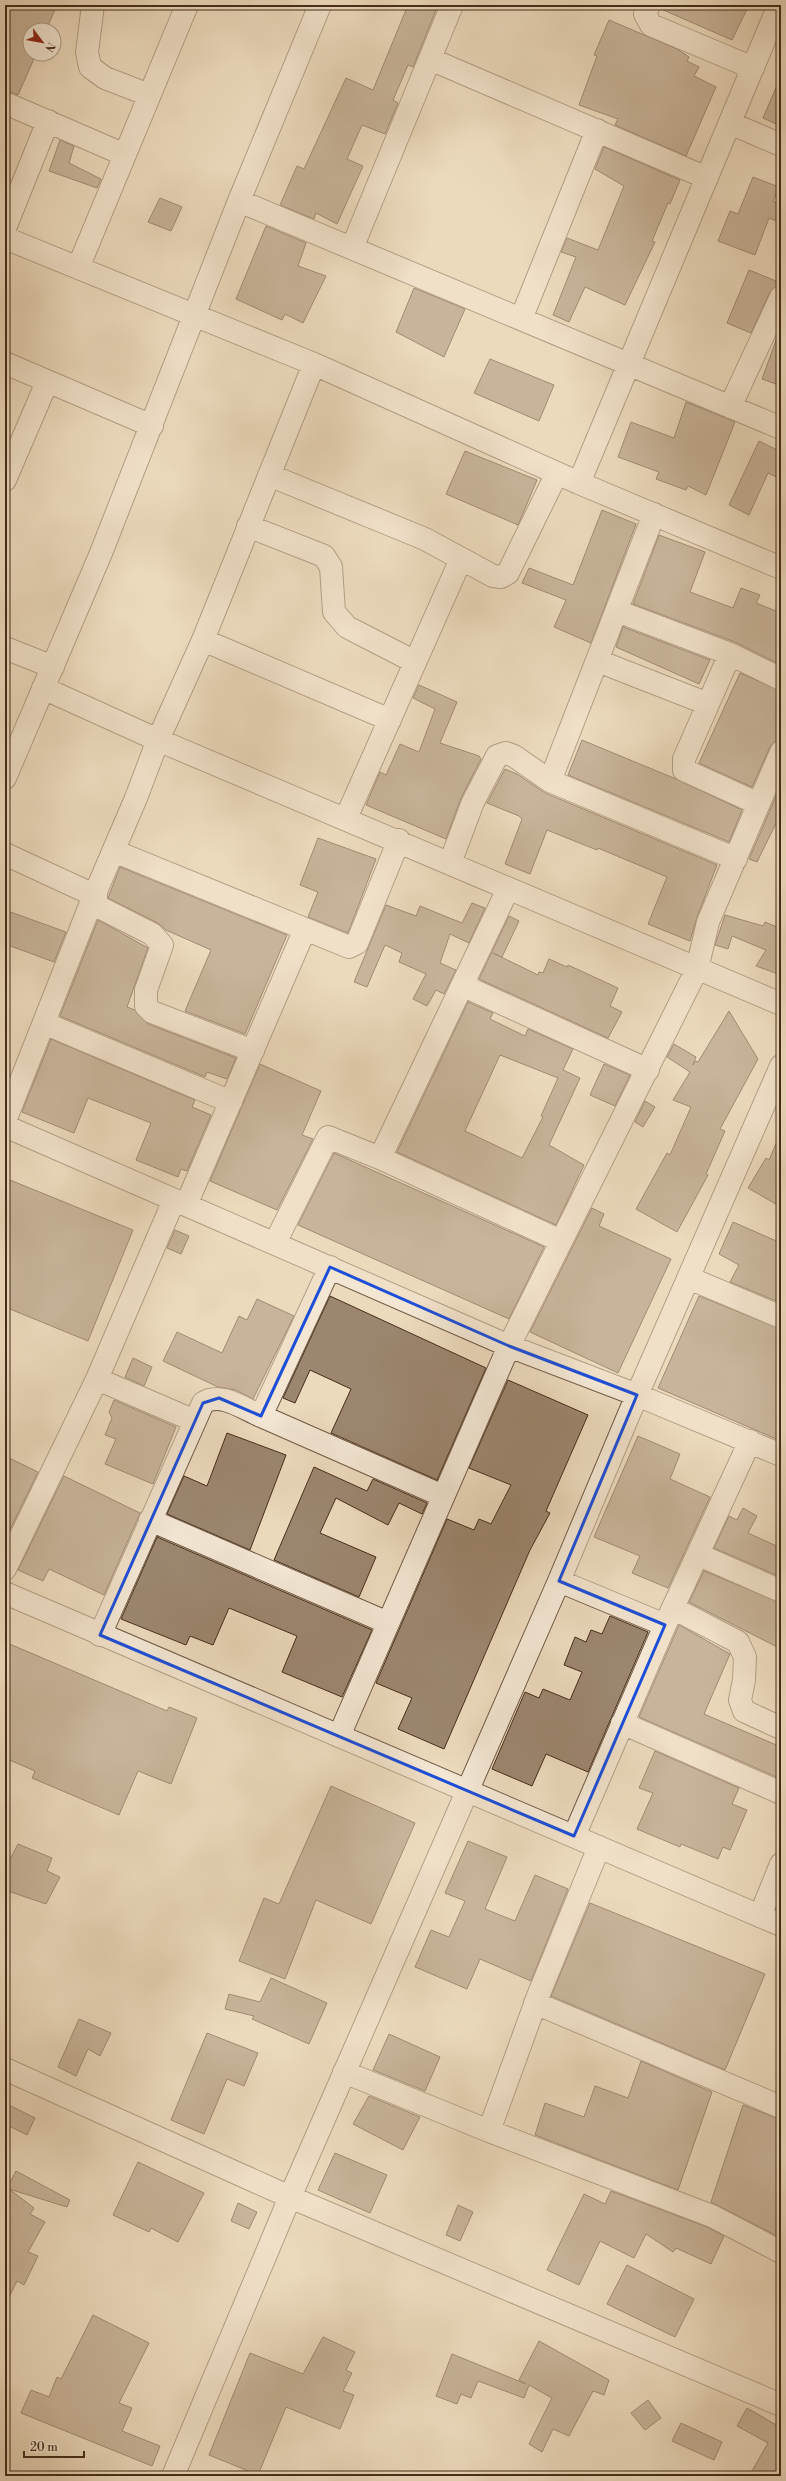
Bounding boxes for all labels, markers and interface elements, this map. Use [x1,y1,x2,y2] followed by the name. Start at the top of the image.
[22,22,62,62] north arrow
[41,39,58,54] text: N
[24,2433,84,2459] scale bar
[30,2440,58,2455] text: 20 m

